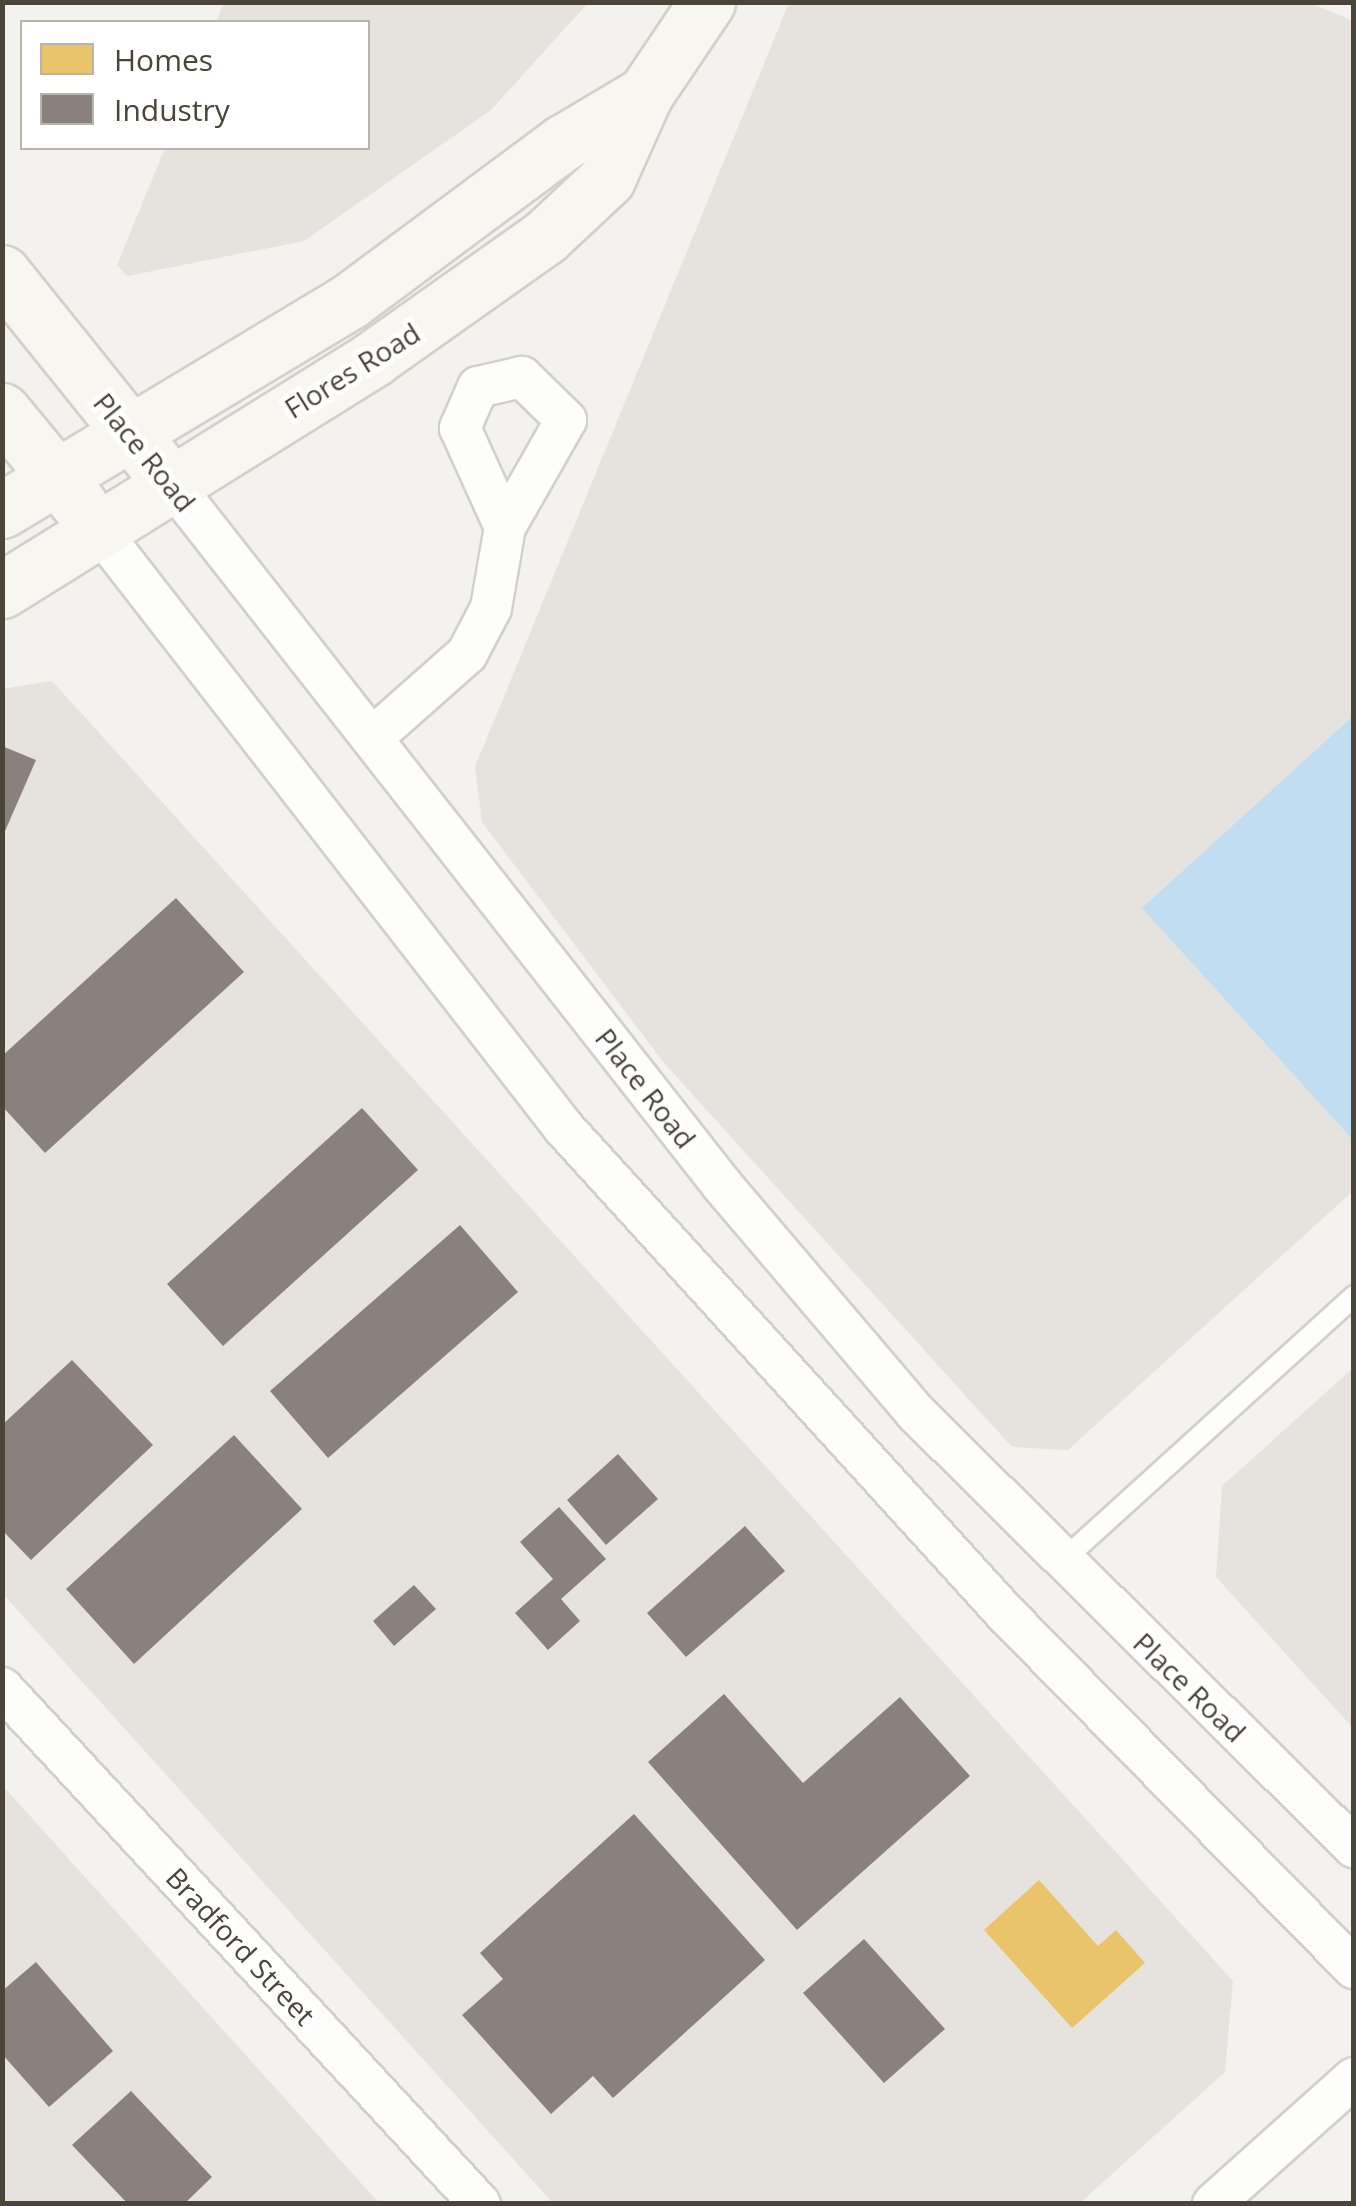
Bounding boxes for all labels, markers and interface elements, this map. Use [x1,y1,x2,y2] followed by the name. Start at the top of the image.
[20,20,370,150] legend
[114,39,213,80] text: Homes
[114,89,230,130] text: Industry
[278,315,426,425] street label: Flores Road
[87,386,203,518] street label: Place Road
[589,1021,703,1155] street label: Place Road
[1127,1625,1253,1749] street label: Place Road
[160,1860,322,2032] street label: Bradford Street

